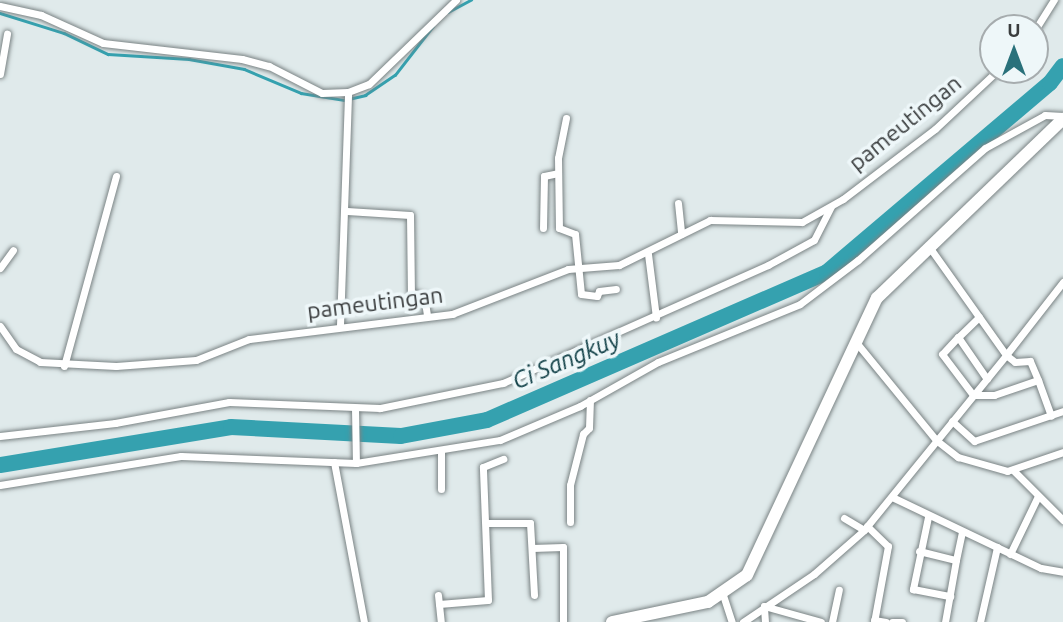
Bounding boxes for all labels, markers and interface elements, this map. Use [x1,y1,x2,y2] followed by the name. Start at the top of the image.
[979,14,1049,84] north arrow
[1007,19,1021,41] text: U
[843,69,967,177] street label: pameutingan
[305,281,445,325] street label: pameutingan
[508,324,624,396] water label: Ci Sangkuy

